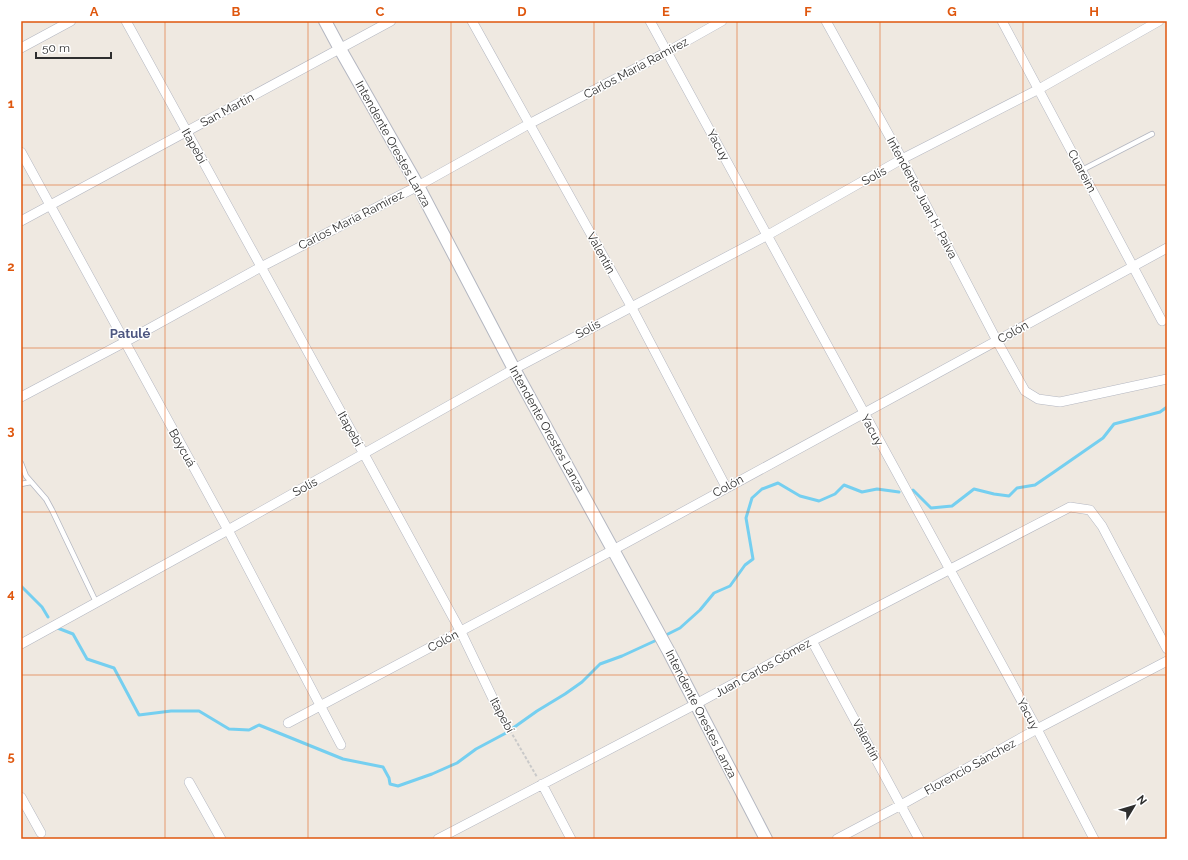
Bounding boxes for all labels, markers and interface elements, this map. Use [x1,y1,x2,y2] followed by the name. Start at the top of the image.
[90,4,99,19] text: A
[232,4,241,19] text: B
[376,4,385,19] text: C
[517,4,527,19] text: D
[662,4,670,19] text: E
[804,4,812,19] text: F
[947,4,957,19] text: G
[1089,4,1099,19] text: H
[36,34,111,60] scale bar
[581,34,691,102] street label: Carlos María Ramírez
[42,41,70,55] text: 50 m
[352,79,434,209] street label: Intendente Orestes Lanza
[198,90,256,130] street label: San Martín
[8,96,15,111] text: 1
[179,126,210,166] street label: Itapebí
[704,127,732,163] street label: Yacuy
[884,135,960,261] street label: Intendente Juan H. Paiva
[1065,147,1099,195] street label: Cuareim
[859,163,889,188] street label: Solís
[296,187,406,253] street label: Carlos María Ramírez
[584,230,618,276] street label: Valentín
[7,259,15,274] text: 2
[573,317,603,341] street label: Solís
[995,318,1031,346] street label: Colón
[110,326,150,341] district label: Patulé
[506,364,588,494] street label: Intendente Orestes Lanza
[335,409,366,449] street label: Itapebí
[858,412,886,448] street label: Yacuy
[7,423,15,438] text: 3
[166,426,198,470] street label: Boycuá
[710,472,746,500] street label: Colón
[290,474,320,499] street label: Solís
[7,586,15,601] text: 4
[425,627,461,655] street label: Colón
[713,636,813,700] street label: Juan Carlos Gómez
[663,648,739,780] street label: Intendente Orestes Lanza
[487,695,517,735] street label: Itapebí
[1014,696,1042,733] street label: Yacuy
[849,717,883,763] street label: Valentín
[922,736,1018,798] street label: Florencio Sánchez
[7,749,15,764] text: 5
[1114,786,1154,826] north arrow
[1134,793,1149,807] text: N

